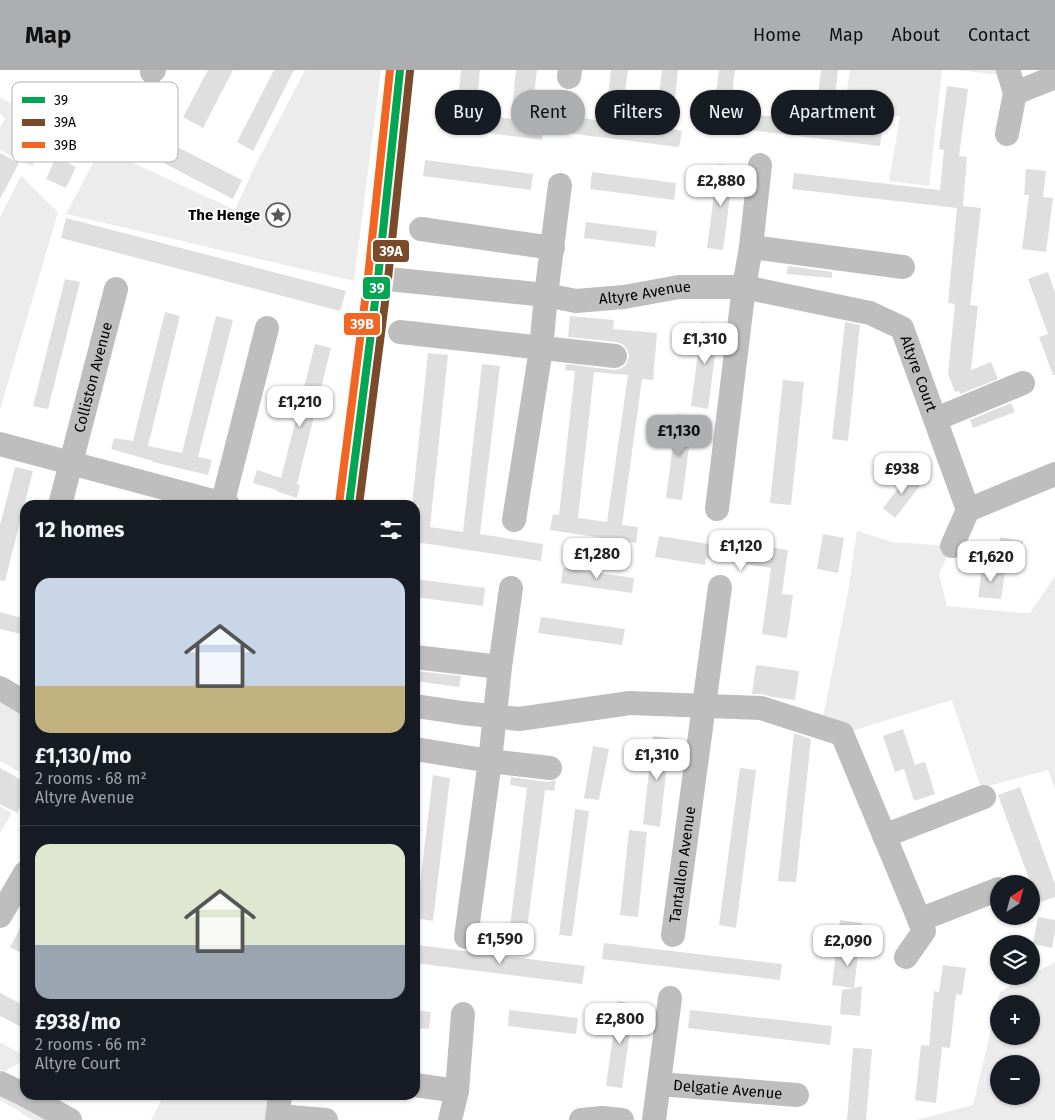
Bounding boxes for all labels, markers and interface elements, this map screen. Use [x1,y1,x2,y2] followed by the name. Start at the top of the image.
[25,21,71,49] text: Map
[753,24,801,46] text: Home
[829,24,863,46] text: Map
[891,24,940,46] text: About
[968,24,1030,46] text: Contact
[12,82,178,162] legend
[435,90,501,135] chip: Buy
[511,90,585,135] chip: Rent
[595,90,680,135] chip: Filters
[690,90,761,135] chip: New
[771,90,894,135] chip: Apartment
[54,92,68,109] text: 39
[54,114,76,131] text: 39A
[54,137,77,154] text: 39B
[680,164,762,207] pin: £2,880
[697,171,745,190] text: £2,880
[265,202,291,228] place icon: The Henge
[188,206,260,224] place label: The Henge
[372,239,410,263] line badge: 39A
[378,243,403,260] text: 39A
[362,276,391,300] line badge: 39
[598,277,691,308] street label: Altyre Avenue
[369,280,385,297] text: 39
[343,312,381,336] line badge: 39B
[349,316,374,333] text: 39B
[70,320,116,434] street label: Colliston Avenue
[664,322,746,365] pin: £1,310
[683,329,727,348] text: £1,310
[896,333,941,415] street label: Altyre Court
[259,386,341,428] pin: £1,210
[278,392,322,411] text: £1,210
[638,414,720,457] pin: £1,130
[658,421,700,440] text: £1,130
[872,452,932,495] pin: £938
[885,459,919,478] text: £938
[377,516,405,544] icon: filters
[35,517,124,543] text: 12 homes
[700,530,782,572] pin: £1,120
[720,536,762,555] text: £1,120
[556,538,638,580] pin: £1,280
[950,540,1032,583] pin: £1,620
[574,544,620,563] text: £1,280
[968,547,1014,566] text: £1,620
[175,611,265,701] icon: home
[616,738,698,781] pin: £1,310
[35,743,131,769] text: £1,130/mo
[635,745,679,764] text: £1,310
[35,769,147,788] text: 2 rooms · 68 m²
[35,788,134,807] text: Altyre Avenue
[666,805,699,924] street label: Tantallon Avenue
[990,875,1040,925] north arrow
[990,875,1040,1105] map controls
[175,876,265,966] icon: home
[459,922,541,965] pin: £1,590
[807,924,889,967] pin: £2,090
[477,929,523,948] text: £1,590
[824,931,872,950] text: £2,090
[990,935,1040,985] button: layers
[990,995,1040,1045] button: +
[579,1002,661,1045] pin: £2,800
[35,1009,121,1035] text: £938/mo
[596,1009,644,1028] text: £2,800
[35,1035,146,1054] text: 2 rooms · 66 m²
[35,1054,120,1073] text: Altyre Court
[990,1055,1040,1105] button: −
[672,1076,783,1103] street label: Delgatie Avenue

